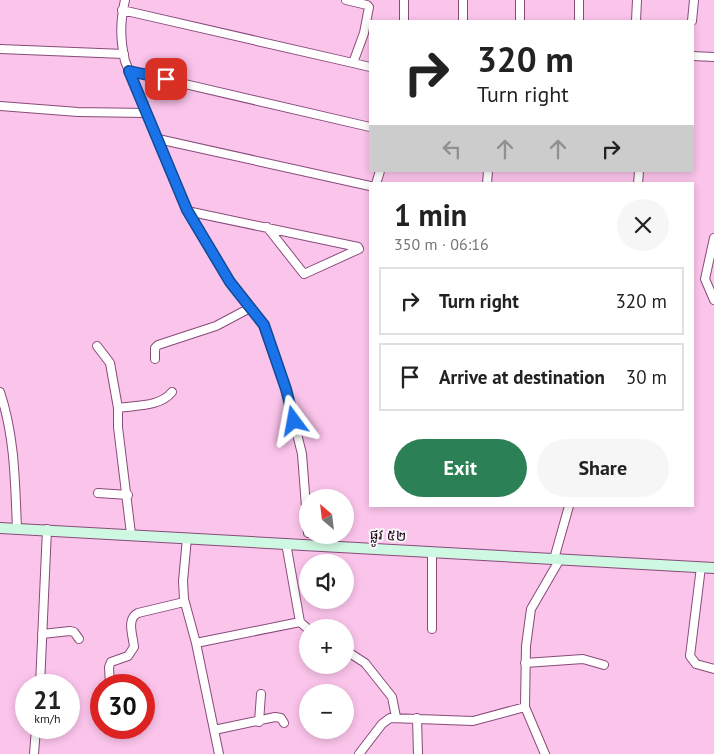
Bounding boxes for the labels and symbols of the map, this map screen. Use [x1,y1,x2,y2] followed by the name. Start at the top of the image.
[145,58,187,100] pin
[267,394,319,446] position arrow
[299,489,354,544] north arrow
[369,525,407,548] street label: ផ្លូវ ៥២
[90,674,155,739] speed limit sign: 30

